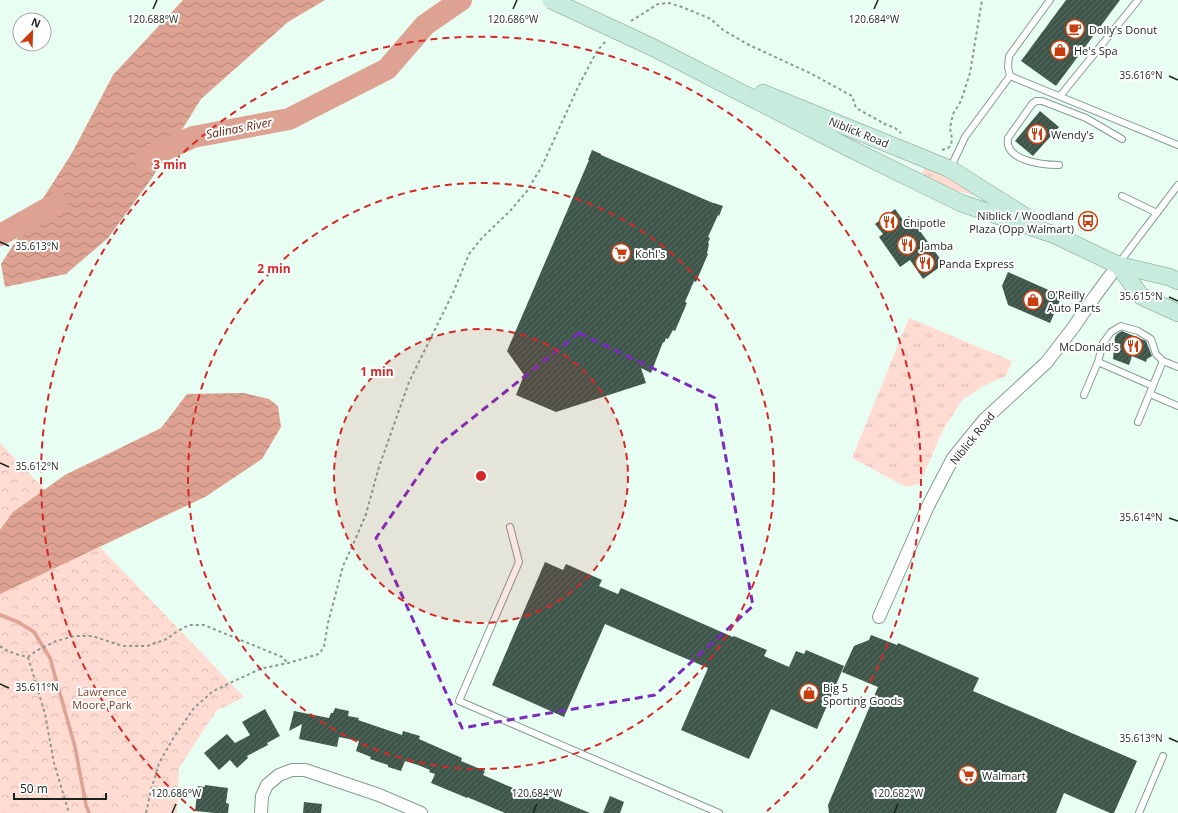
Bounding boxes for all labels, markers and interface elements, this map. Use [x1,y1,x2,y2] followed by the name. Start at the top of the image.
[12,12,52,52] north arrow
[128,12,179,26] text: 120.688°W
[488,12,539,26] text: 120.686°W
[849,12,900,26] text: 120.684°W
[29,14,43,31] text: N
[1064,18,1086,40] cafe icon: Dolly's Donut
[1089,22,1157,37] place label: Dolly's Donut
[1049,39,1071,61] shop icon: He's Spa
[1074,43,1118,58] place label: He's Spa
[1119,68,1163,82] text: 35.616°N
[204,113,275,143] water label: Salinas River
[827,113,891,151] street label: Niblick Road
[1026,123,1048,145] restaurant icon: Wendy's
[1051,127,1094,142] place label: Wendy's
[153,156,187,173] text: 3 min
[969,208,1074,236] place label: Niblick / Woodland Plaza (Opp Walmart)
[1077,210,1099,232] bus stop icon: Niblick / Woodland Plaza (Opp Walmart)
[878,211,900,233] restaurant icon: Chipotle
[903,215,946,230] place label: Chipotle
[896,234,918,256] restaurant icon: Jamba
[920,238,953,253] place label: Jamba
[15,239,59,253] text: 35.613°N
[610,242,632,264] supermarket icon: Kohl's
[635,246,666,261] place label: Kohl's
[914,252,936,274] restaurant icon: Panda Express
[939,256,1014,271] place label: Panda Express
[257,260,291,277] text: 2 min
[1047,287,1101,315] place label: O'Reilly Auto Parts
[1022,289,1044,311] shop icon: O'Reilly Auto Parts
[1119,289,1163,303] text: 35.615°N
[1122,335,1144,357] restaurant icon: McDonald's
[1059,339,1119,354] place label: McDonald's
[360,363,394,380] text: 1 min
[946,409,998,467] street label: Niblick Road
[15,459,59,473] text: 35.612°N
[474,469,488,483] centre of rings
[1119,510,1163,524] text: 35.614°N
[15,680,59,694] text: 35.611°N
[823,680,902,708] place label: Big 5 Sporting Goods
[798,682,820,704] shop icon: Big 5 Sporting Goods
[72,684,132,712] park label: Lawrence Moore Park
[1119,731,1163,745] text: 35.613°N
[957,764,979,786] supermarket icon: Walmart
[982,768,1026,783] place label: Walmart
[14,775,106,801] scale bar
[20,780,48,797] text: 50 m
[151,786,202,800] text: 120.686°W
[512,786,563,800] text: 120.684°W
[873,786,924,800] text: 120.682°W

